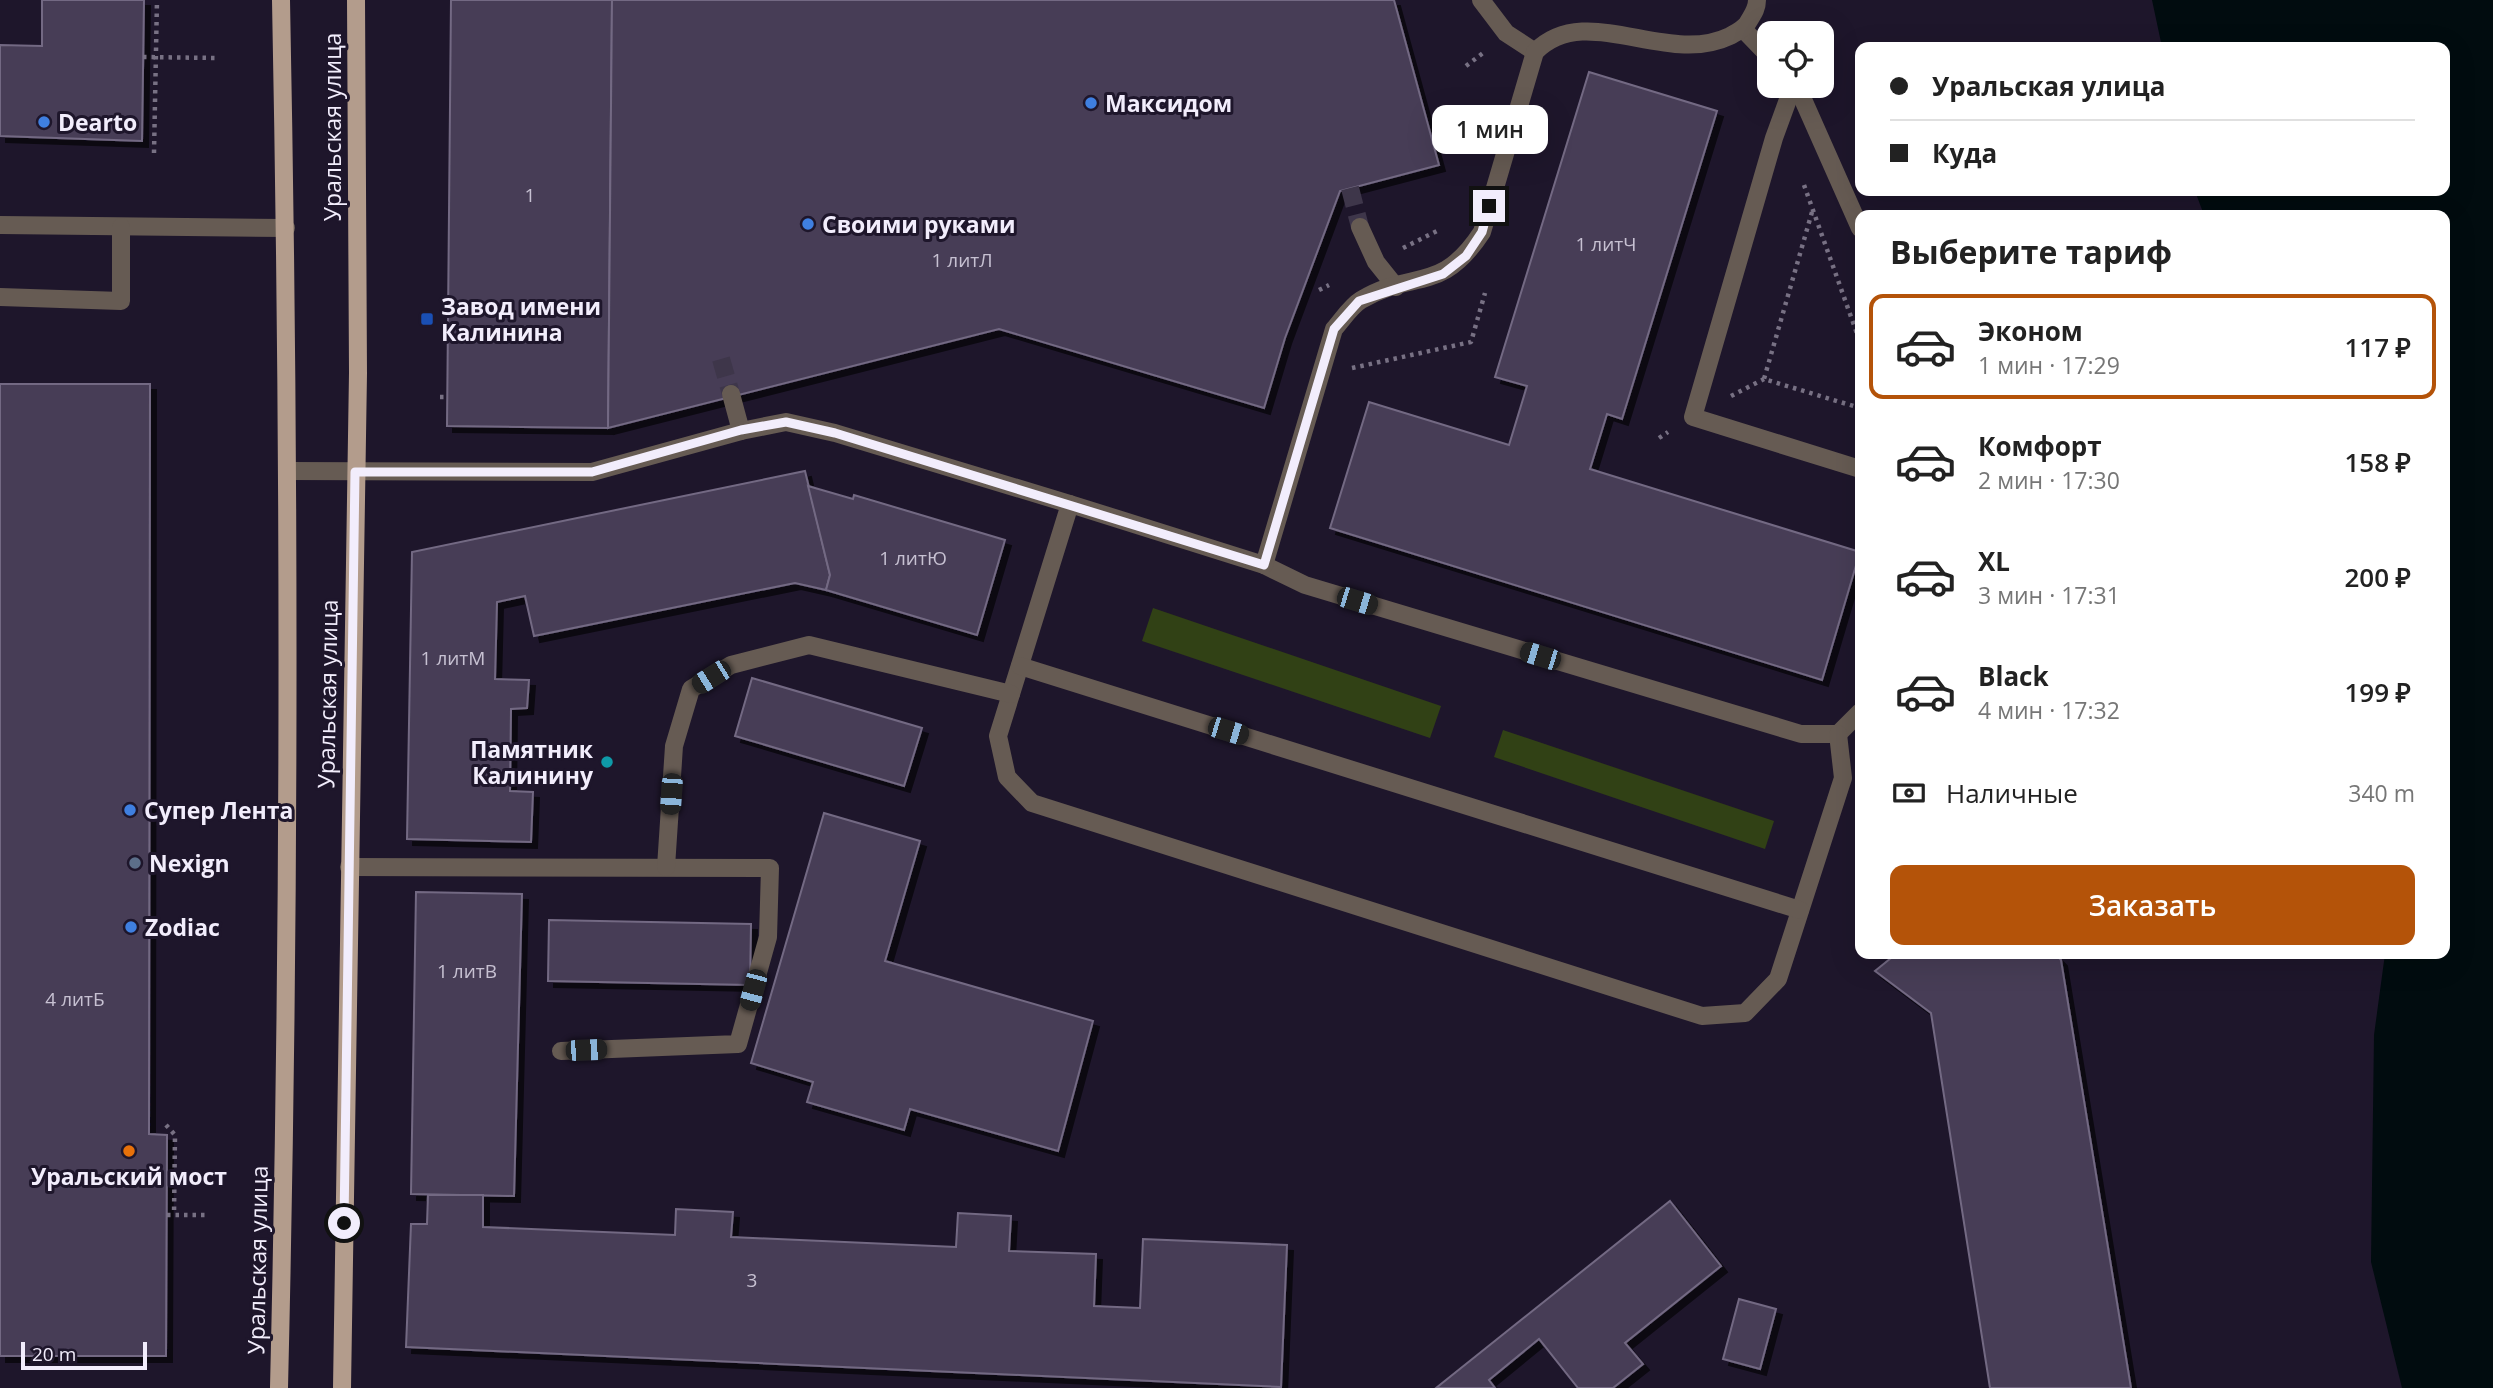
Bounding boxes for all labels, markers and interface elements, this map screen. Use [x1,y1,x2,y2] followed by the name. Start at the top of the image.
[1757,21,1834,98] map controls
[1757,21,1834,98] button: locate
[316,33,348,221] street label: Уральская улица
[1932,68,2165,104] text: Уральская улица
[1105,87,1232,119] place label: Максидом
[1083,95,1099,111] marker: Максидом
[1431,104,1547,154] callout: 1 мин
[58,106,137,138] place label: Dearto
[1456,113,1524,145] text: 1 мин
[36,114,52,130] marker: Dearto
[1932,135,1997,171] text: Куда
[525,182,535,208] house number: 1
[1473,190,1505,222] route end
[822,208,1016,240] place label: Своими руками
[800,216,816,232] marker: Своими руками
[1890,230,2172,273] text: Выберите тариф
[1576,231,1636,257] house number: 1 литЧ
[931,247,993,273] house number: 1 литЛ
[441,290,601,348] place label: Завод имени Калинина
[419,311,435,327] marker: Завод имени Калинина
[1978,313,2083,349] text: Эконом
[1894,315,1957,378] icon: car
[2345,329,2411,365] text: 117 ₽
[1978,349,2120,381] text: 1 мин · 17:29
[1978,428,2102,464] text: Комфорт
[1894,430,1957,493] icon: car
[2345,444,2411,480] text: 158 ₽
[1978,464,2120,496] text: 2 мин · 17:30
[1978,543,2010,579] text: XL
[879,545,947,571] house number: 1 литЮ
[1894,545,1957,608] icon: car
[2345,559,2411,595] text: 200 ₽
[1978,579,2120,611] text: 3 мин · 17:31
[1334,585,1381,617] car
[309,599,345,789] street label: Уральская улица
[1517,640,1564,672] car
[421,645,485,671] house number: 1 литМ
[688,657,735,697] car
[1978,658,2049,694] text: Black
[1894,660,1957,723] icon: car
[2345,674,2411,710] text: 199 ₽
[1978,694,2120,726] text: 4 мин · 17:32
[1205,715,1252,747] car
[470,733,594,791] place label: Памятник Калинину
[599,754,615,770] marker: Памятник Калинину
[660,772,683,816] car
[1890,774,1928,812] icon: cash
[1946,775,2078,811] text: Наличные
[2348,777,2415,809] text: 340 m
[144,794,293,826] place label: Супер Лента
[122,802,138,818] marker: Супер Лента
[149,847,230,879] place label: Nexign
[127,855,143,871] marker: Nexign
[1890,865,2415,945] button: Заказать
[145,911,220,943] place label: Zodiac
[123,919,139,935] marker: Zodiac
[437,958,497,984] house number: 1 литВ
[738,967,769,1013] car
[45,986,105,1012] house number: 4 литБ
[565,1039,608,1061] car
[121,1143,137,1159] marker: Уральский мост
[31,1160,227,1192] place label: Уральский мост
[239,1165,275,1355] street label: Уральская улица
[328,1207,360,1239] route start
[747,1267,757,1293] house number: 3
[21,1339,147,1371] scale bar
[32,1341,76,1367] text: 20 m

